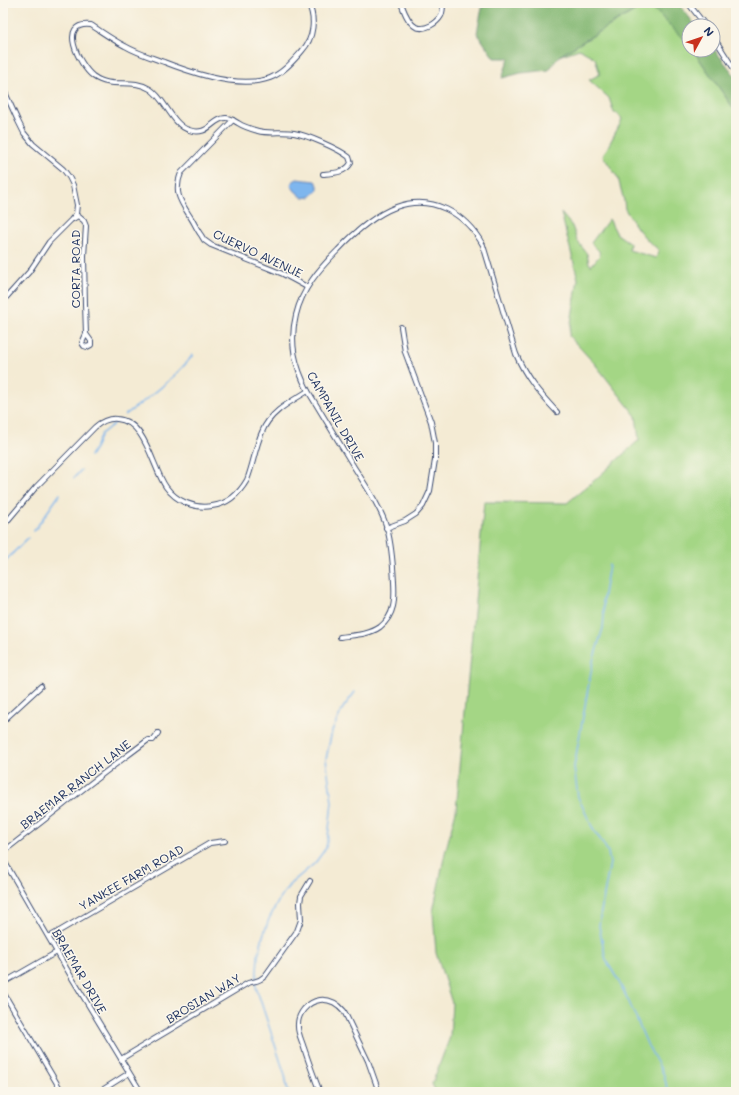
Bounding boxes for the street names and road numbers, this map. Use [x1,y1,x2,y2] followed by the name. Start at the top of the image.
[211,225,305,281] street label: CUERVO AVENUE
[67,230,83,308] street label: CORTA ROAD
[304,368,368,464] street label: CAMPANIL DRIVE
[17,736,134,832] street label: BRAEMAR RANCH LANE
[76,840,186,914] street label: YANKEE FARM ROAD
[49,926,111,1016] street label: BRAEMAR DRIVE
[163,969,243,1027] street label: BROSIAN WAY

